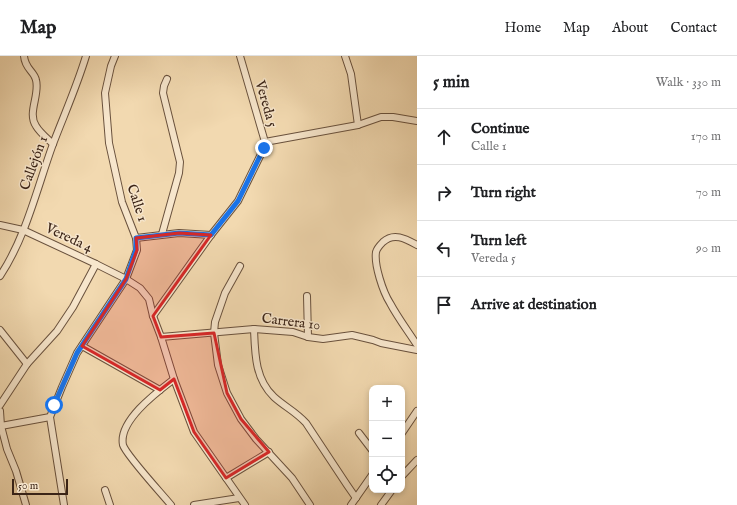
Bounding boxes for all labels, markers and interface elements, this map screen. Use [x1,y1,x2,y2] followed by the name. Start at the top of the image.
[20,16,56,40] text: Map
[505,19,541,37] text: Home
[563,19,590,37] text: Map
[612,19,648,37] text: About
[670,19,717,37] text: Contact
[433,72,470,93] text: 5 min
[656,74,721,91] text: Walk · 330 m
[250,77,281,130] street label: Vereda 5
[471,119,529,138] text: Continue
[433,126,455,148] icon: ahead
[691,128,721,145] text: 170 m
[16,133,52,193] street label: Callejón 1
[471,138,507,155] text: Calle 1
[255,139,273,157] route end
[123,182,151,224] street label: Calle 1
[433,182,455,204] icon: right
[471,183,536,202] text: Turn right
[696,184,721,201] text: 70 m
[42,219,96,257] street label: Vereda 4
[471,231,527,250] text: Turn left
[433,238,455,260] icon: left
[696,240,721,257] text: 90 m
[471,250,516,267] text: Vereda 5
[433,294,455,316] icon: arrive
[471,295,597,314] text: Arrive at destination
[261,309,322,335] street label: Carrera 10
[369,385,405,493] map controls
[369,385,405,421] button: +
[45,396,63,414] route start
[369,421,405,457] button: −
[369,457,405,493] button: locate
[12,477,68,496] scale bar
[18,479,38,493] text: 50 m

